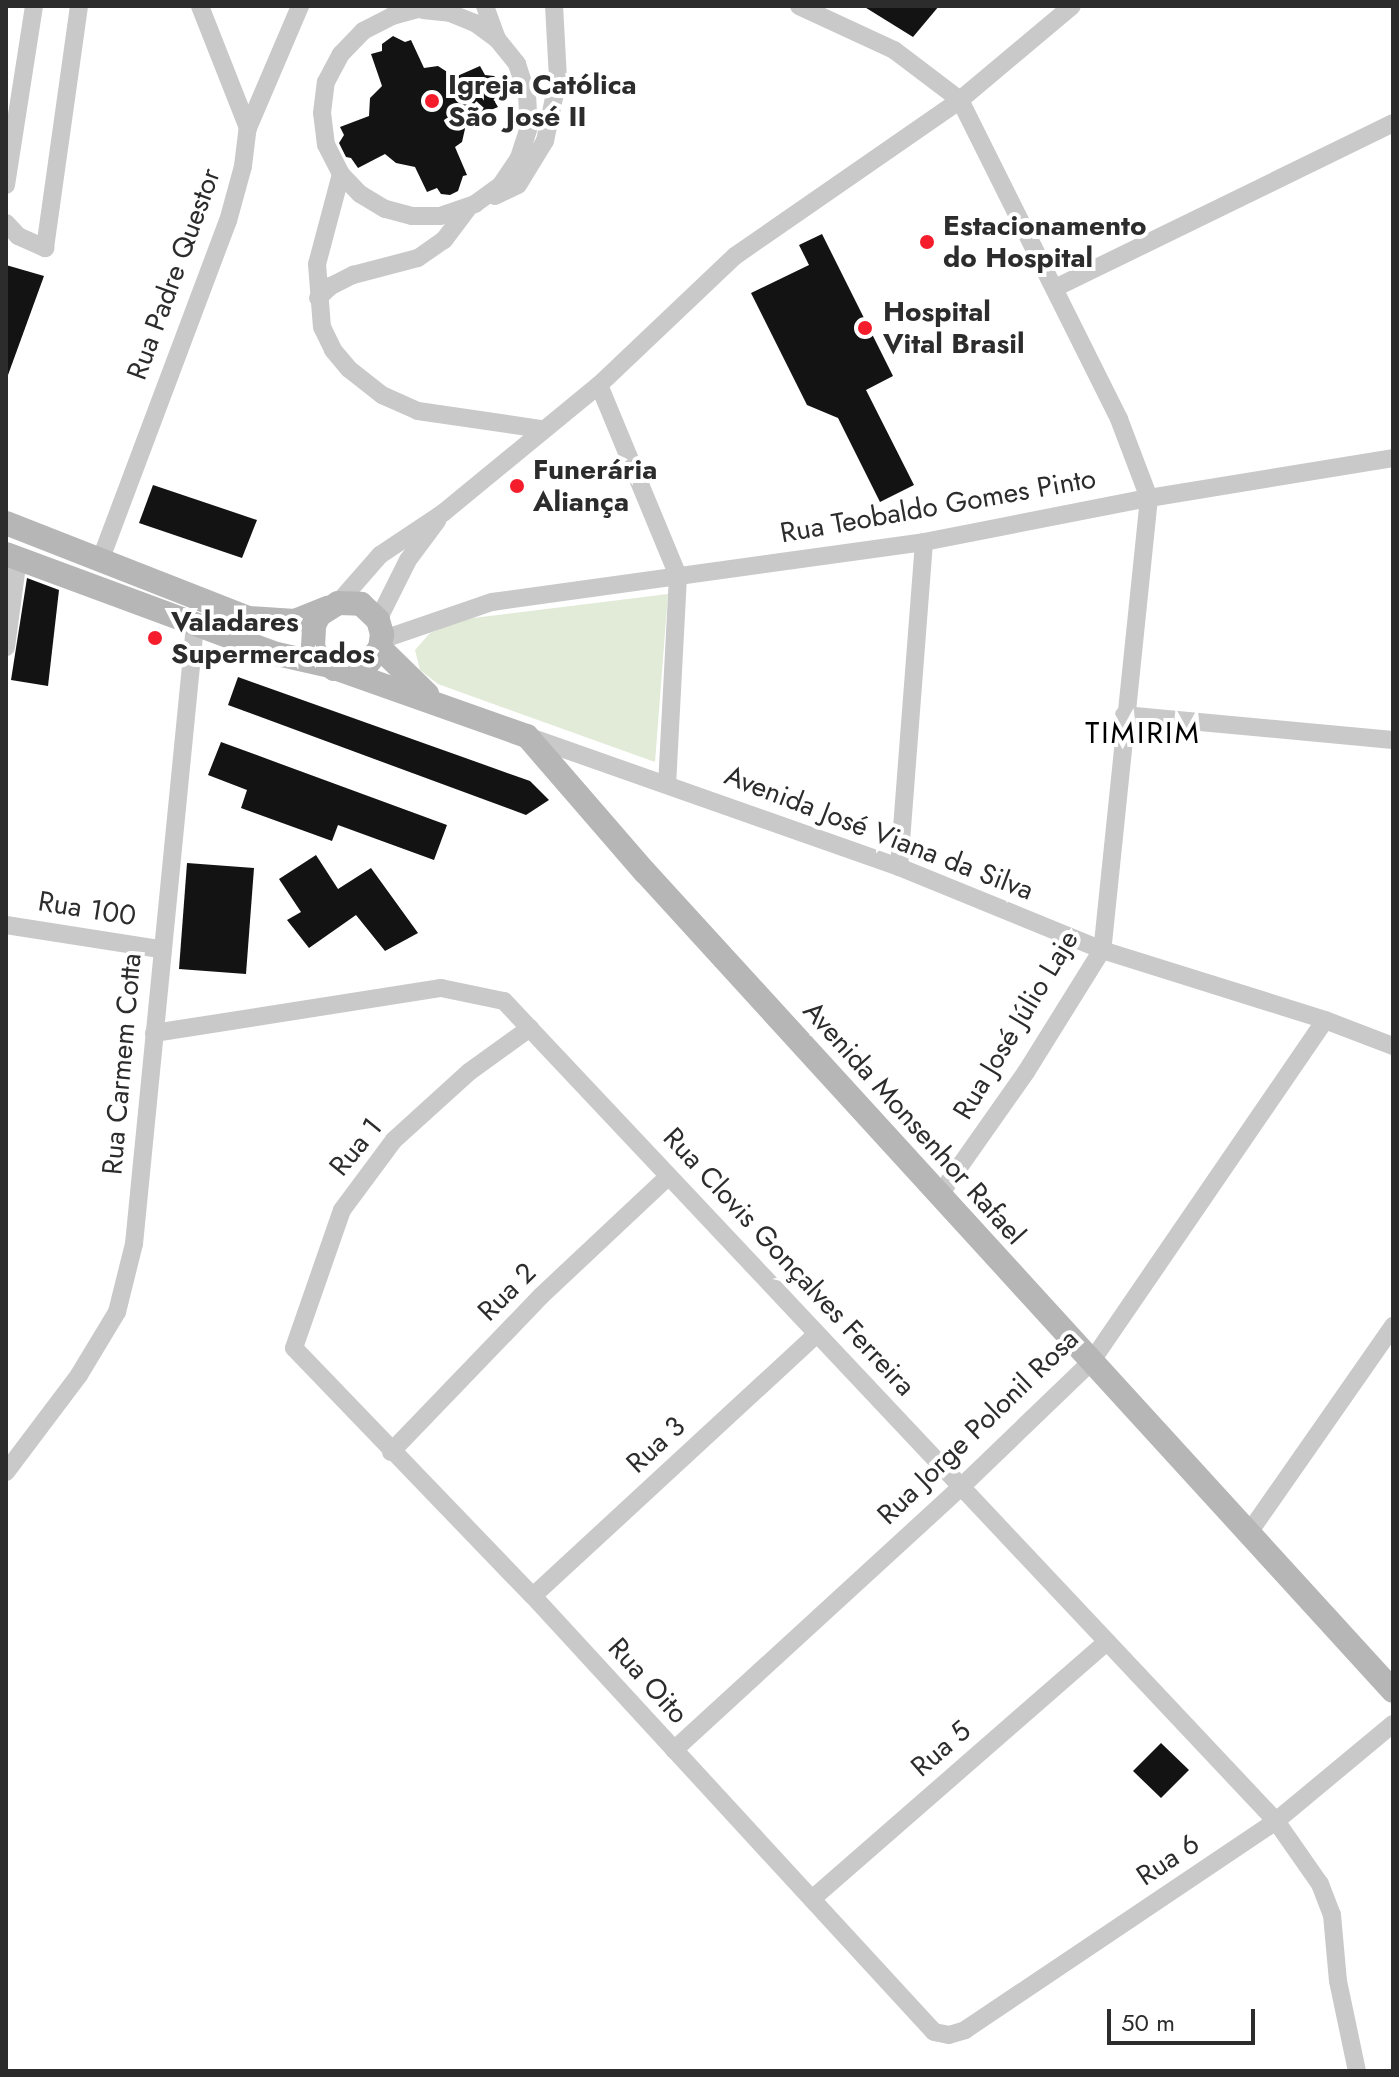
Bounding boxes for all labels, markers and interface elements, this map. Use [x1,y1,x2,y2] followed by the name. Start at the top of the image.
[448,68,637,134] place label: Igreja Católica São José II
[423,92,441,110] marker: Igreja Católica São José II
[120,164,228,384] street label: Rua Padre Questor
[943,209,1146,275] place label: Estacionamento do Hospital
[918,233,936,251] marker: Estacionamento do Hospital
[883,295,1025,361] place label: Hospital Vital Brasil
[854,317,876,339] marker: Hospital Vital Brasil
[533,453,657,519] place label: Funerária Aliança
[778,462,1098,550] street label: Rua Teobaldo Gomes Pinto
[508,477,526,495] marker: Funerária Aliança
[171,605,375,671] place label: Valadares Supermercados
[146,629,164,647] marker: Valadares Supermercados
[1085,715,1201,751] district label: TIMIRIM
[720,759,1038,907] street label: Avenida José Viana da Silva
[36,885,138,933] street label: Rua 100
[946,924,1086,1126] street label: Rua José Júlio Laje
[96,952,148,1176] street label: Rua Carmem Cotta
[796,994,1032,1252] street label: Avenida Monsenhor Rafael
[323,1111,389,1183] street label: Rua 1
[656,1121,922,1403] street label: Rua Clovis Gonçalves Ferreira
[471,1256,543,1328] street label: Rua 2
[871,1322,1085,1532] street label: Rua Jorge Polonil Rosa
[620,1410,692,1480] street label: Rua 3
[601,1631,695,1731] street label: Rua Oito
[904,1714,978,1784] street label: Rua 5
[1130,1827,1206,1893] street label: Rua 6
[1111,1993,1259,2043] scale bar
[1121,2005,1175,2040] text: 50 m

